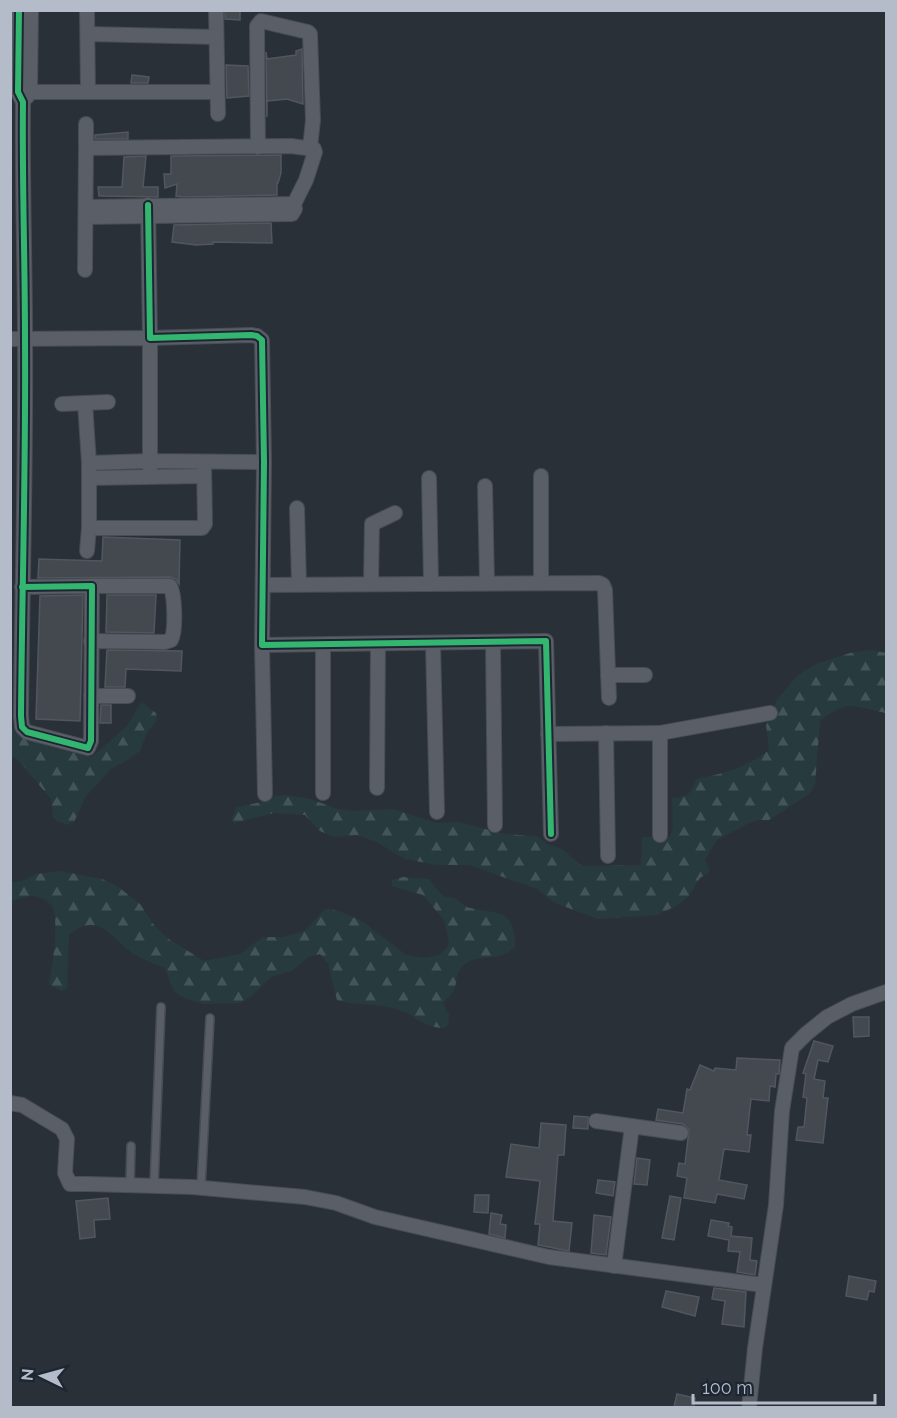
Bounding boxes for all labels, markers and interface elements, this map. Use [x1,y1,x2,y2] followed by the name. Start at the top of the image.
[12,1346,72,1406] north arrow
[693,1367,874,1405] scale bar
[18,1368,38,1382] text: N
[702,1377,753,1398] text: 100 m

